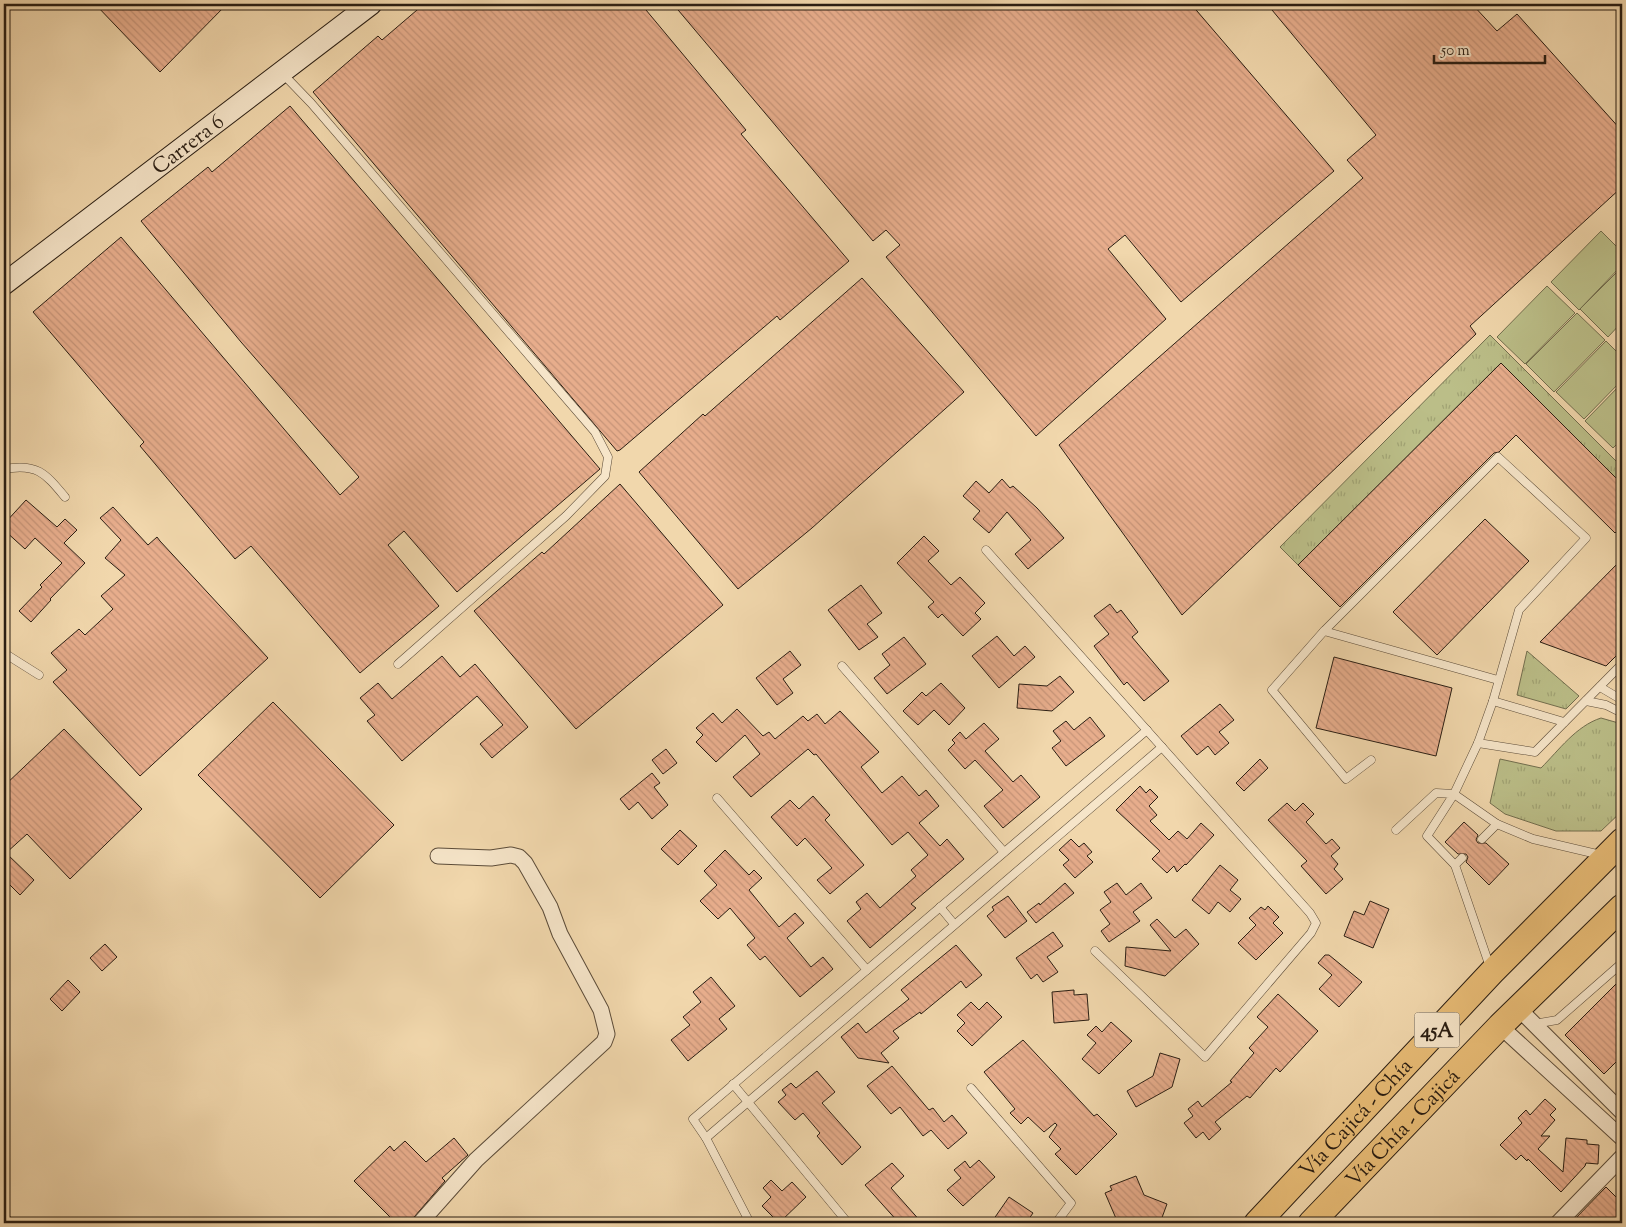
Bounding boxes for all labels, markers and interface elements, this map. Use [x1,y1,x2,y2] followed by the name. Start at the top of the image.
[1434,32,1545,64] scale bar
[1440,41,1470,62] text: 50 m
[146,108,231,183] street label: Carrera 6
[1414,1012,1460,1048] road number: 45A
[1293,1053,1421,1186] street label: Vía Cajicá - Chía
[1340,1063,1468,1195] street label: Vía Chía - Cajicá

